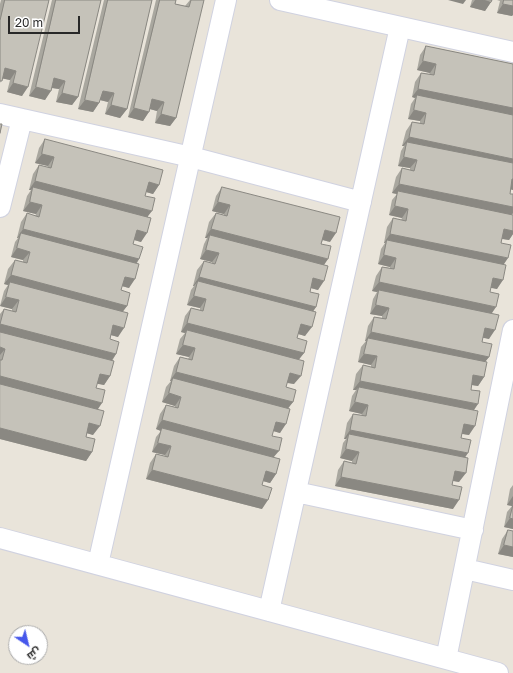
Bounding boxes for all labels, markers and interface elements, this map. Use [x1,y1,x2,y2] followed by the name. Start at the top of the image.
[10,8,82,34] scale bar
[15,15,43,30] text: 20 m
[8,625,48,665] north arrow
[25,645,44,664] text: ش

